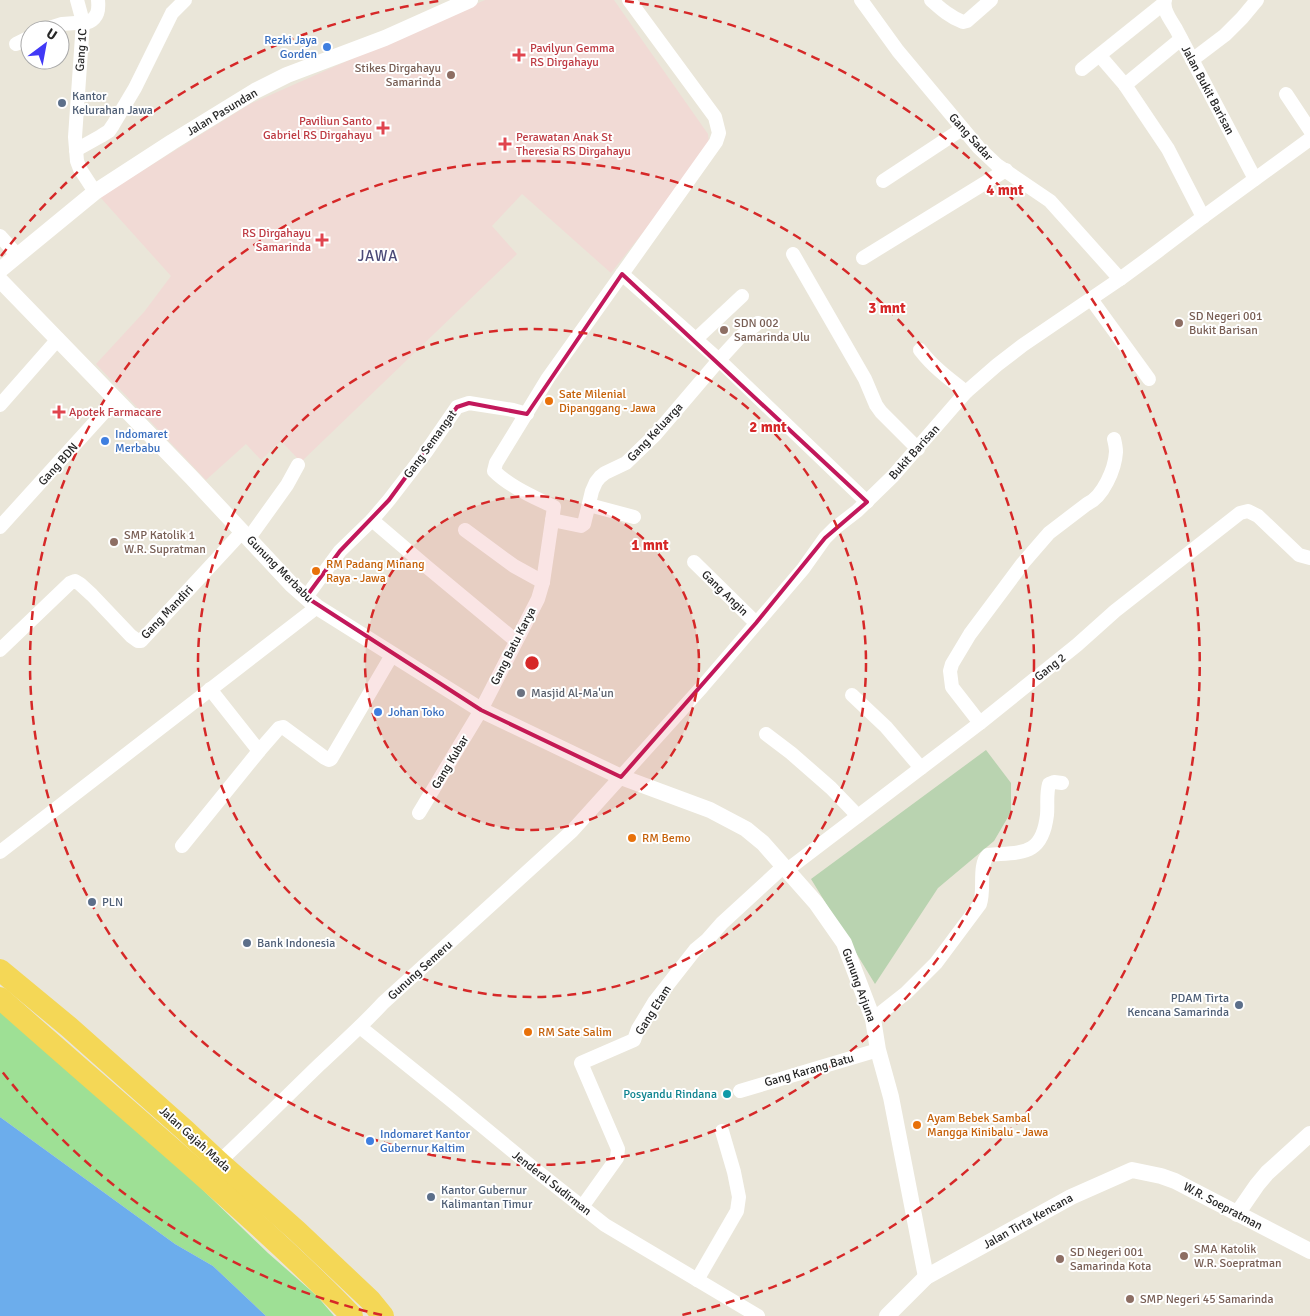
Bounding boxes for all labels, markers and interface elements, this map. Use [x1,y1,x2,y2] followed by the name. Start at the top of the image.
[20,20,70,70] north arrow
[43,25,60,44] text: U
[73,28,90,72] street label: Gang 1C
[264,33,317,62] place label: Rezki Jaya Gorden
[321,41,333,53] marker: Rezki Jaya Gorden
[530,41,615,70] place label: Pavilyun Gemma RS Dirgahayu
[1178,43,1237,137] street label: Jalan Bukit Barisan
[512,48,526,62] marker: Pavilyun Gemma RS Dirgahayu
[355,61,441,90] place label: Stikes Dirgahayu Samarinda
[445,69,457,81] marker: Stikes Dirgahayu Samarinda
[184,85,260,139] street label: Jalan Pasundan
[72,89,153,118] place label: Kantor Kelurahan Jawa
[56,97,68,109] marker: Kantor Kelurahan Jawa
[945,110,996,165] street label: Gang Sadar
[263,114,372,143] place label: Paviliun Santo Gabriel RS Dirgahayu
[376,121,390,135] marker: Paviliun Santo Gabriel RS Dirgahayu
[516,130,631,159] place label: Perawatan Anak St Theresia RS Dirgahayu
[498,137,512,151] marker: Perawatan Anak St Theresia RS Dirgahayu
[986,181,1024,199] text: 4 mnt
[242,226,311,255] place label: RS Dirgahayu Samarinda
[315,233,329,247] marker: RS Dirgahayu Samarinda
[358,247,398,265] district label: JAWA
[868,299,906,317] text: 3 mnt
[1189,309,1263,338] place label: SD Negeri 001 Bukit Barisan
[734,316,810,345] place label: SDN 002 Samarinda Ulu
[1173,317,1185,329] marker: SD Negeri 001 Bukit Barisan
[718,324,730,336] marker: SDN 002 Samarinda Ulu
[559,387,656,416] place label: Sate Milenial Dipanggang - Jawa
[543,395,555,407] marker: Sate Milenial Dipanggang - Jawa
[624,400,686,465] street label: Gang Keluarga
[69,405,161,420] place label: Apotek Farmacare
[53,406,65,418] marker: Apotek Farmacare
[401,407,460,481] street label: Gang Semangat
[749,418,787,436] text: 2 mnt
[886,422,943,483] street label: Bukit Barisan
[115,427,168,456] place label: Indomaret Merbabu
[99,435,111,447] marker: Indomaret Merbabu
[35,440,82,489] street label: Gang BDN
[124,528,206,557] place label: SMP Katolik 1 W.R. Supratman
[243,533,316,606] street label: Gunung Merbabu
[108,536,120,548] marker: SMP Katolik 1 W.R. Supratman
[631,536,669,554] text: 1 mnt
[326,557,425,586] place label: RM Padang Minang Raya - Jawa
[310,565,322,577] marker: RM Padang Minang Raya - Jawa
[698,567,751,619] street label: Gang Angin
[138,582,197,642] street label: Gang Mandiri
[487,605,540,688] street label: Gang Batu Karya
[1032,650,1069,684] street label: Gang 2
[523,654,541,672] centre of rings
[531,686,614,701] place label: Masjid Al-Ma'un
[515,687,527,699] marker: Masjid Al-Ma'un
[388,705,445,720] place label: Johan Toko
[372,706,384,718] marker: Johan Toko
[429,732,473,792] street label: Gang Kubar
[642,831,691,846] place label: RM Bemo
[626,832,638,844] marker: RM Bemo
[102,895,123,910] place label: PLN
[86,896,98,908] marker: PLN
[257,936,335,951] place label: Bank Indonesia
[241,937,253,949] marker: Bank Indonesia
[385,937,456,1003] street label: Gunung Semeru
[838,946,879,1024] street label: Gunung Arjuna
[632,983,675,1038] street label: Gang Etam
[1127,991,1229,1020] place label: PDAM Tirta Kencana Samarinda
[1233,999,1245,1011] marker: PDAM Tirta Kencana Samarinda
[538,1025,612,1040] place label: RM Sate Salim
[522,1026,534,1038] marker: RM Sate Salim
[763,1051,856,1090] street label: Gang Karang Batu
[623,1087,717,1102] place label: Posyandu Rindana
[721,1088,733,1100] marker: Posyandu Rindana
[156,1103,233,1175] street label: Jalan Gajah Mada
[927,1111,1048,1140] place label: Ayam Bebek Sambal Mangga Kinibalu - Jawa
[911,1119,923,1131] marker: Ayam Bebek Sambal Mangga Kinibalu - Jawa
[380,1127,470,1156] place label: Indomaret Kantor Gubernur Kaltim
[364,1135,376,1147] marker: Indomaret Kantor Gubernur Kaltim
[509,1148,594,1219] street label: Jenderal Sudirman
[1181,1179,1265,1234] street label: W.R. Soepratman
[441,1183,533,1212] place label: Kantor Gubernur Kalimantan Timur
[981,1190,1076,1252] street label: Jalan Tirta Kencana
[425,1191,437,1203] marker: Kantor Gubernur Kalimantan Timur
[1194,1242,1282,1271] place label: SMA Katolik W.R. Soepratman
[1070,1245,1151,1274] place label: SD Negeri 001 Samarinda Kota
[1178,1250,1190,1262] marker: SMA Katolik W.R. Soepratman
[1054,1253,1066,1265] marker: SD Negeri 001 Samarinda Kota
[1140,1292,1274,1307] place label: SMP Negeri 45 Samarinda
[1124,1293,1136,1305] marker: SMP Negeri 45 Samarinda

